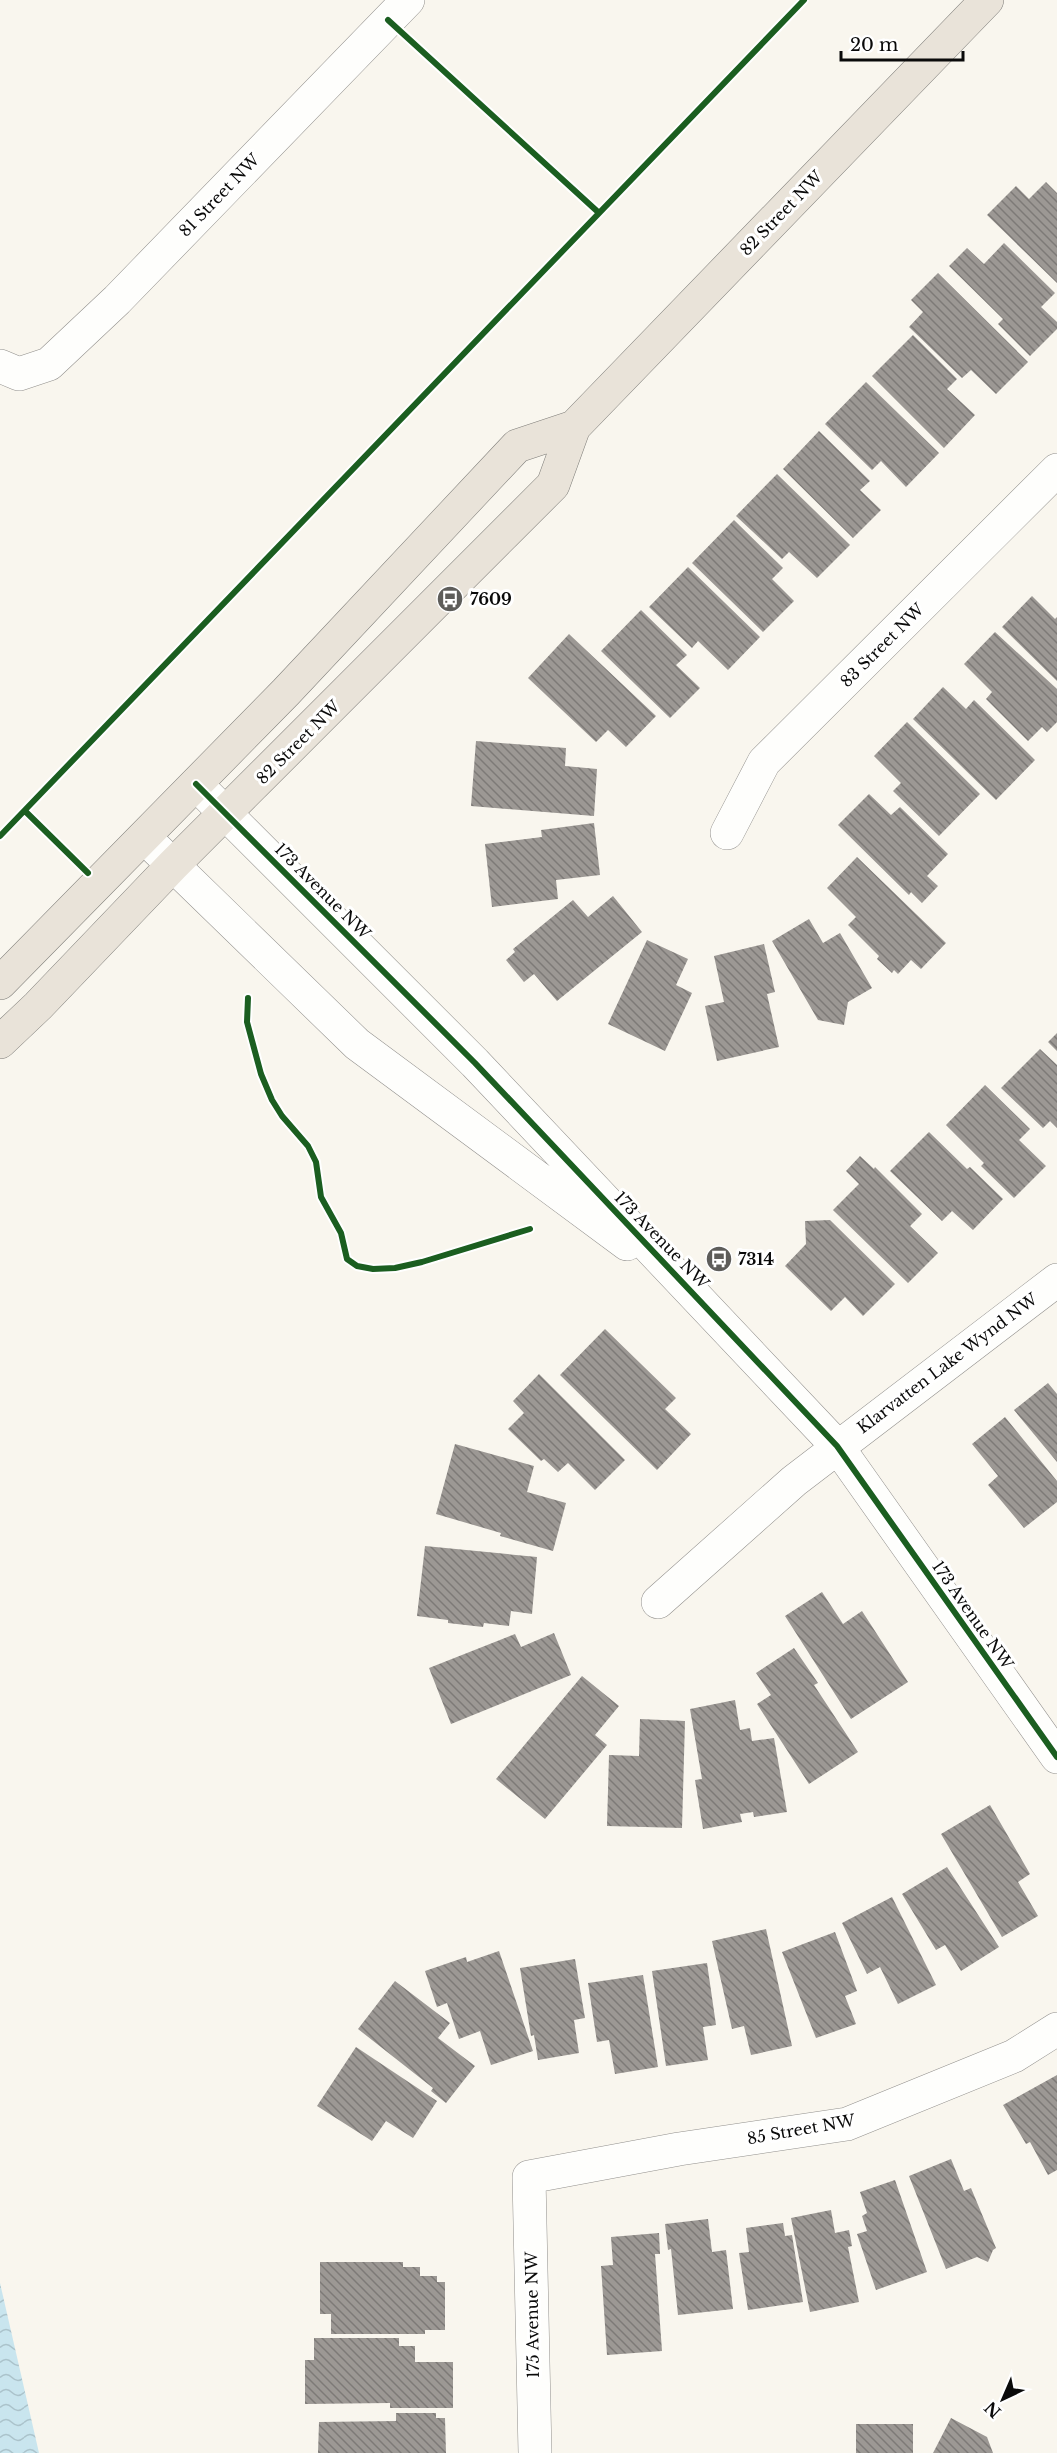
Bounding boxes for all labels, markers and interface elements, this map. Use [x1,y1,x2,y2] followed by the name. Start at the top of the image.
[841,24,962,62] scale bar
[850,34,898,56] text: 20 m
[175,149,264,241] street label: 81 Street NW
[736,166,827,260] street label: 82 Street NW
[435,584,465,614] bus stop icon: 7609
[470,589,512,609] place label: 7609
[836,599,928,691] street label: 83 Street NW
[252,696,344,788] street label: 82 Street NW
[271,839,375,943] street label: 173 Avenue NW
[610,1187,714,1293] street label: 173 Avenue NW
[704,1244,734,1274] bus stop icon: 7314
[738,1249,774,1269] place label: 7314
[853,1289,1041,1437] street label: Klarvatten Lake Wynd NW
[928,1557,1018,1673] street label: 173 Avenue NW
[745,2110,857,2148] street label: 85 Street NW
[521,2251,543,2379] street label: 175 Avenue NW
[973,2369,1033,2429] north arrow
[980,2397,1005,2422] text: N

